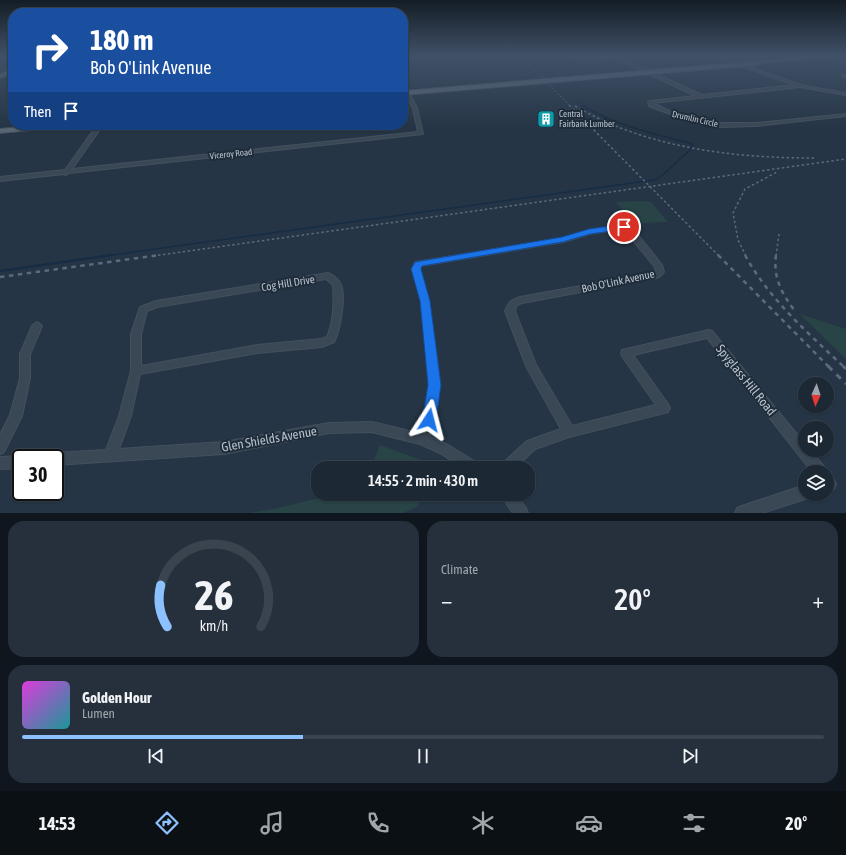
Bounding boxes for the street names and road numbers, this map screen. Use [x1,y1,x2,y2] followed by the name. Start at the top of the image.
[671,109,719,129] street label: Drumlin Circle
[209,147,253,161] street label: Viceroy Road
[580,267,656,295] street label: Bob O'Link Avenue
[260,273,316,293] street label: Cog Hill Drive
[713,342,779,418] street label: Spyglass Hill Road
[220,423,318,455] street label: Glen Shields Avenue

